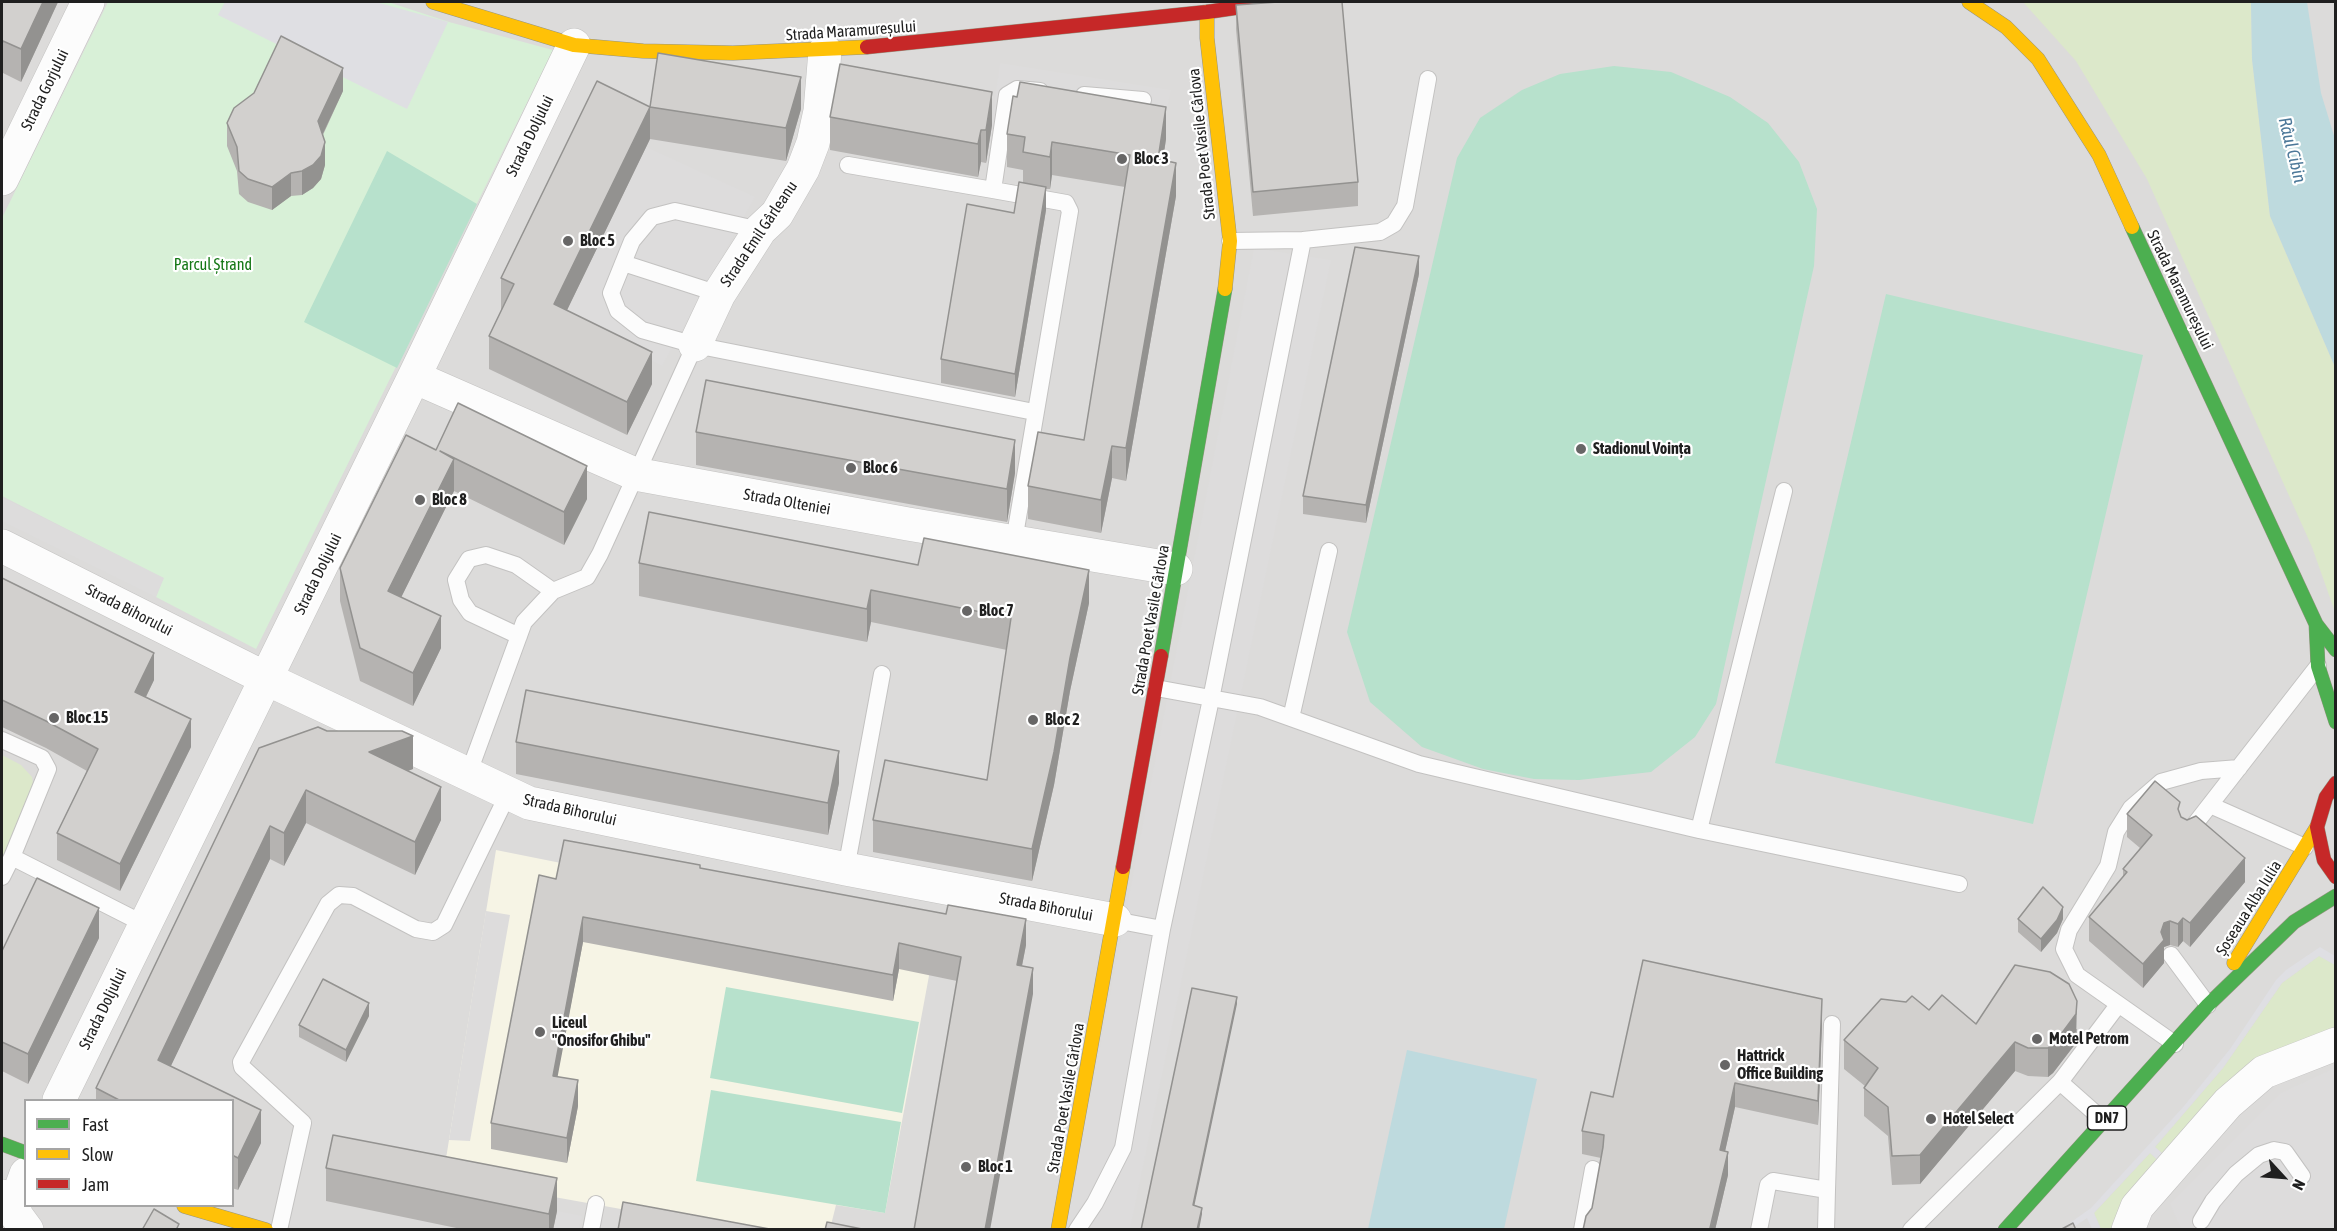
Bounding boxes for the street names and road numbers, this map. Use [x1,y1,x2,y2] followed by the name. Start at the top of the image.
[785,17,917,45] street label: Strada Maramureșului
[17,46,73,134] street label: Strada Gorjului
[1185,67,1219,221] street label: Strada Poet Vasile Cârlova
[502,92,558,180] street label: Strada Doljului
[716,177,802,291] street label: Strada Emil Gârleanu
[2143,227,2217,353] street label: Strada Maramureșului
[742,485,832,519] street label: Strada Olteniei
[290,530,346,618] street label: Strada Doljului
[1128,543,1174,697] street label: Strada Poet Vasile Cârlova
[82,580,176,640] street label: Strada Bihorului
[522,790,618,830] street label: Strada Bihorului
[2212,857,2286,959] street label: Șoseaua Alba Iulia
[998,889,1094,925] street label: Strada Bihorului
[75,965,131,1053] street label: Strada Doljului
[1043,1021,1089,1175] street label: Strada Poet Vasile Cârlova
[2088,1106,2126,1130] road number: DN7

